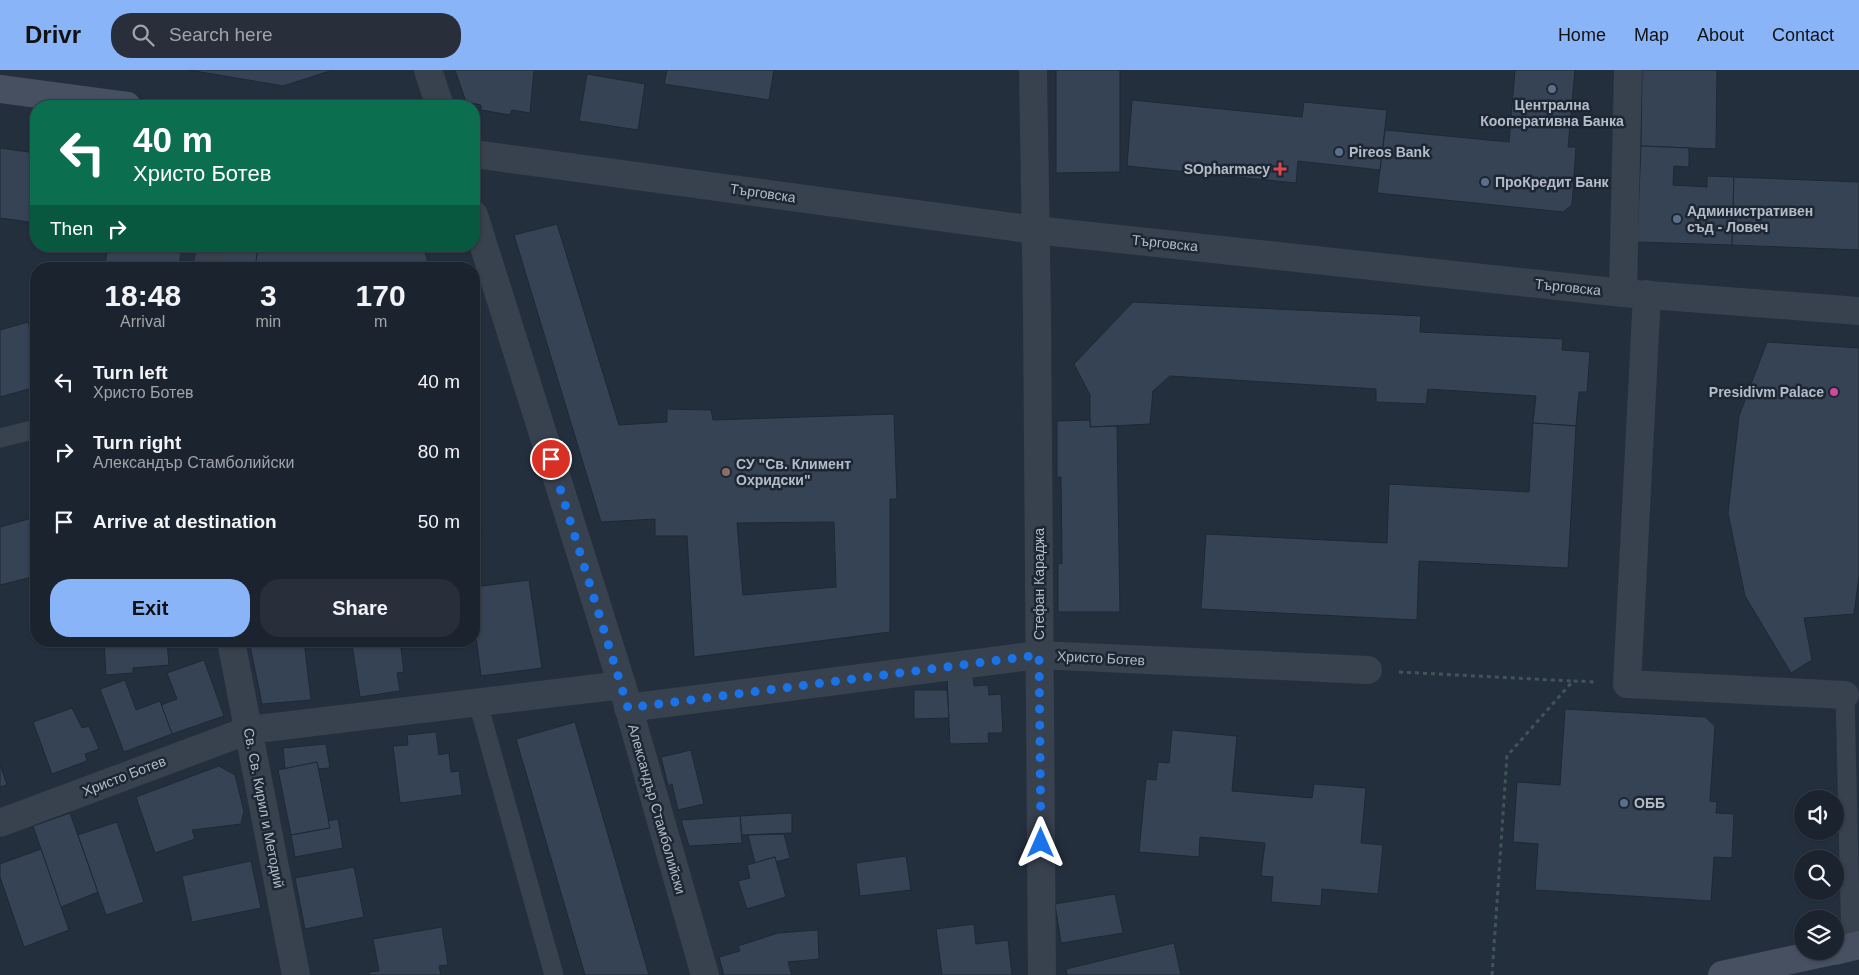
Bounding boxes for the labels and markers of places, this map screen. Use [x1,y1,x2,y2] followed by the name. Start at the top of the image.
[1546,83,1558,95] marker: Централна Кооперативна Банка
[1480,97,1624,129] place label: Централна Кооперативна Банка
[1349,144,1430,160] place label: Pireos Bank
[1333,146,1345,158] marker: Pireos Bank
[1184,161,1270,177] place label: SOpharmacy
[1274,163,1286,175] marker: SOpharmacy
[1495,174,1610,190] place label: ПроКредит Банк
[1479,176,1491,188] marker: ПроКредит Банк
[1687,203,1813,235] place label: Административен съд - Ловеч
[1671,213,1683,225] marker: Административен съд - Ловеч
[1709,384,1824,400] place label: Presidivm Palace
[1828,386,1840,398] marker: Presidivm Palace
[530,438,572,480] pin
[736,456,851,488] place label: СУ "Св. Климент Охридски"
[720,466,732,478] marker: СУ "Св. Климент Охридски"
[1634,795,1665,811] place label: ОББ
[1618,797,1630,809] marker: ОББ

